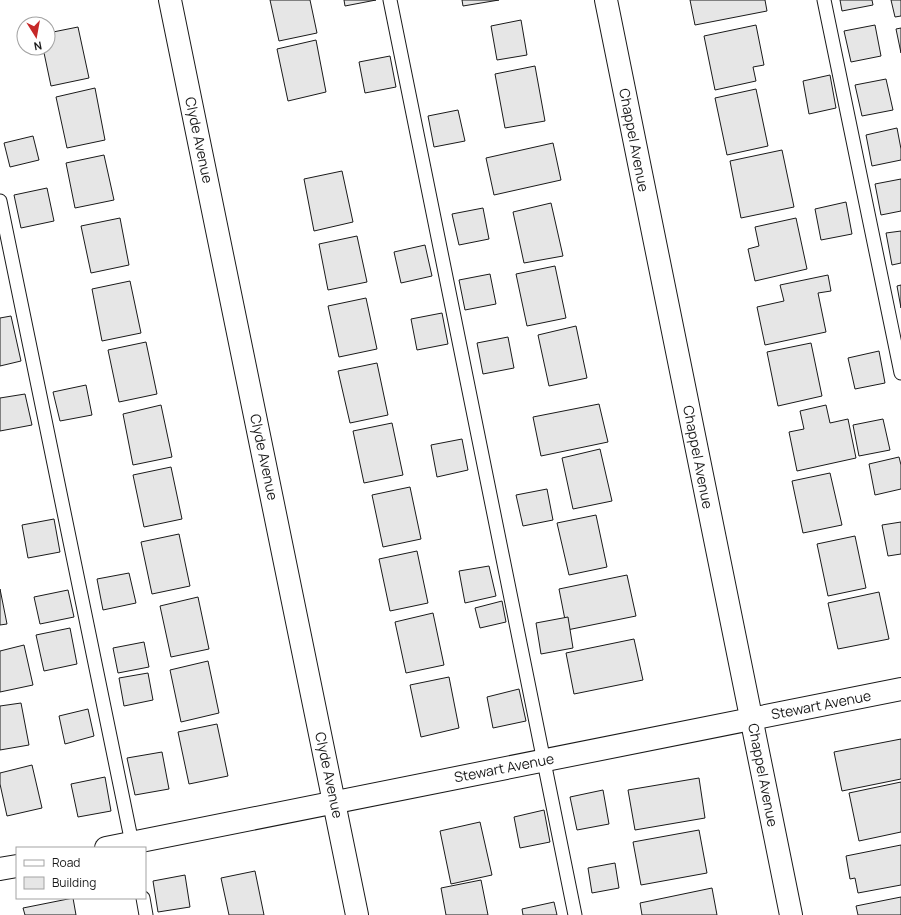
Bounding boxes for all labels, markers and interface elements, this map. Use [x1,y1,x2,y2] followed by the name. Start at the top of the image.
[16,16,56,56] north arrow
[33,38,43,54] text: N
[615,87,654,193] street label: Chappel Avenue
[181,95,218,185] street label: Clyde Avenue
[679,404,718,510] street label: Chappel Avenue
[246,412,283,502] street label: Clyde Avenue
[769,686,872,724] street label: Stewart Avenue
[744,722,783,828] street label: Chappel Avenue
[311,730,348,820] street label: Clyde Avenue
[452,749,555,787] street label: Stewart Avenue
[16,847,146,899] legend
[52,854,80,871] text: Road
[52,874,96,891] text: Building

